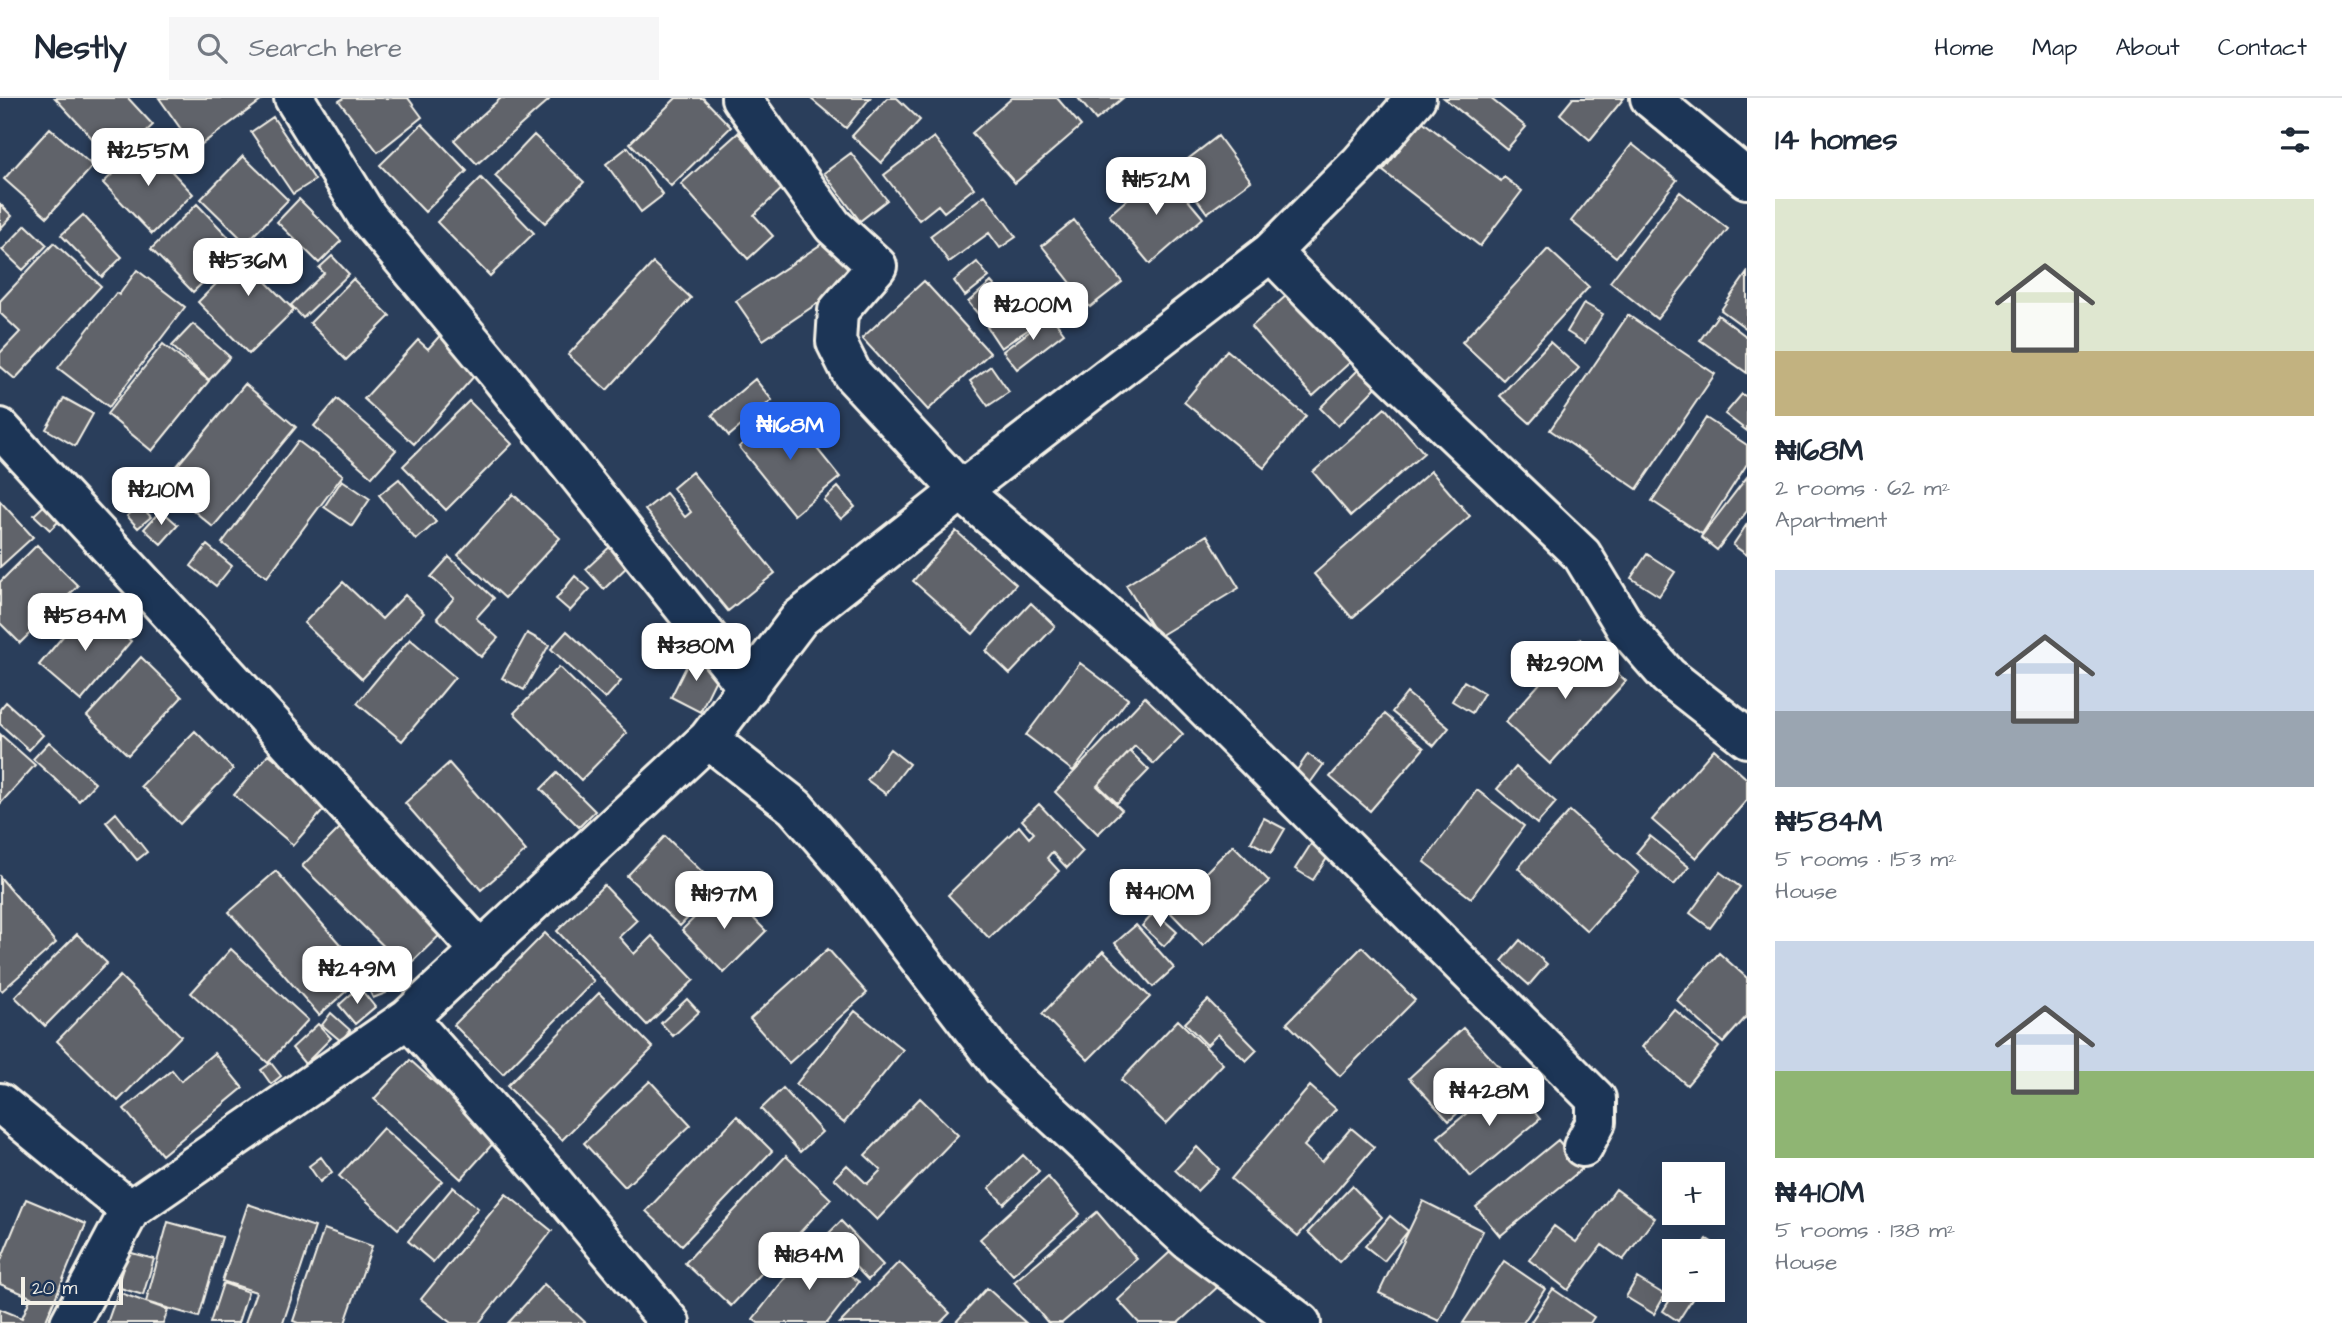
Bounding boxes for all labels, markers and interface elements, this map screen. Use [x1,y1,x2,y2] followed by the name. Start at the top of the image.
[169,17,659,80] search box
[35,25,127,71] text: Nestly
[193,29,231,67] icon: search
[249,30,402,66] text: Search here
[1934,31,1994,65] text: Home
[2032,31,2077,65] text: Map
[2115,31,2180,65] text: About
[2218,31,2307,65] text: Contact
[1775,119,1898,161] text: 14 homes
[2276,121,2314,159] icon: filters
[99,129,197,188] pin: ₦255M
[107,135,189,167] text: ₦255M
[1107,158,1205,217] pin: ₦152M
[1122,164,1190,196] text: ₦152M
[199,238,297,298] pin: ₦536M
[209,245,287,277] text: ₦536M
[1982,245,2108,371] icon: home
[984,282,1082,342] pin: ₦200M
[994,289,1072,321] text: ₦200M
[741,402,839,462] pin: ₦168M
[756,409,824,441] text: ₦168M
[1775,430,1864,472] text: ₦168M
[112,468,210,527] pin: ₦210M
[1775,472,1950,504] text: 2 rooms · 62 m²
[128,474,194,506] text: ₦210M
[1775,504,1887,536] text: Apartment
[36,594,134,653] pin: ₦584M
[44,600,126,632] text: ₦584M
[1982,616,2108,742] icon: home
[647,624,745,683] pin: ₦380M
[658,630,734,662] text: ₦380M
[1516,642,1614,701] pin: ₦290M
[1527,648,1603,680] text: ₦290M
[1775,801,1883,843] text: ₦584M
[1775,843,1957,875] text: 5 rooms · 153 m²
[1111,870,1209,929] pin: ₦410M
[675,872,773,931] pin: ₦197M
[1775,875,1838,907] text: House
[1126,876,1194,908] text: ₦410M
[691,878,757,910] text: ₦197M
[308,946,406,1006] pin: ₦249M
[318,953,396,985] text: ₦249M
[1982,987,2108,1113] icon: home
[1440,1068,1538,1128] pin: ₦428M
[1449,1075,1529,1107] text: ₦428M
[1662,1162,1725,1302] map controls
[1662,1162,1725,1225] button: +
[1775,1172,1865,1214] text: ₦410M
[1775,1214,1955,1246] text: 5 rooms · 138 m²
[760,1232,858,1292] pin: ₦184M
[774,1239,844,1271] text: ₦184M
[1662,1239,1725,1302] button: −
[1775,1246,1838,1278] text: House
[21,1274,122,1306] scale bar
[32,1275,77,1302] text: 20 m

